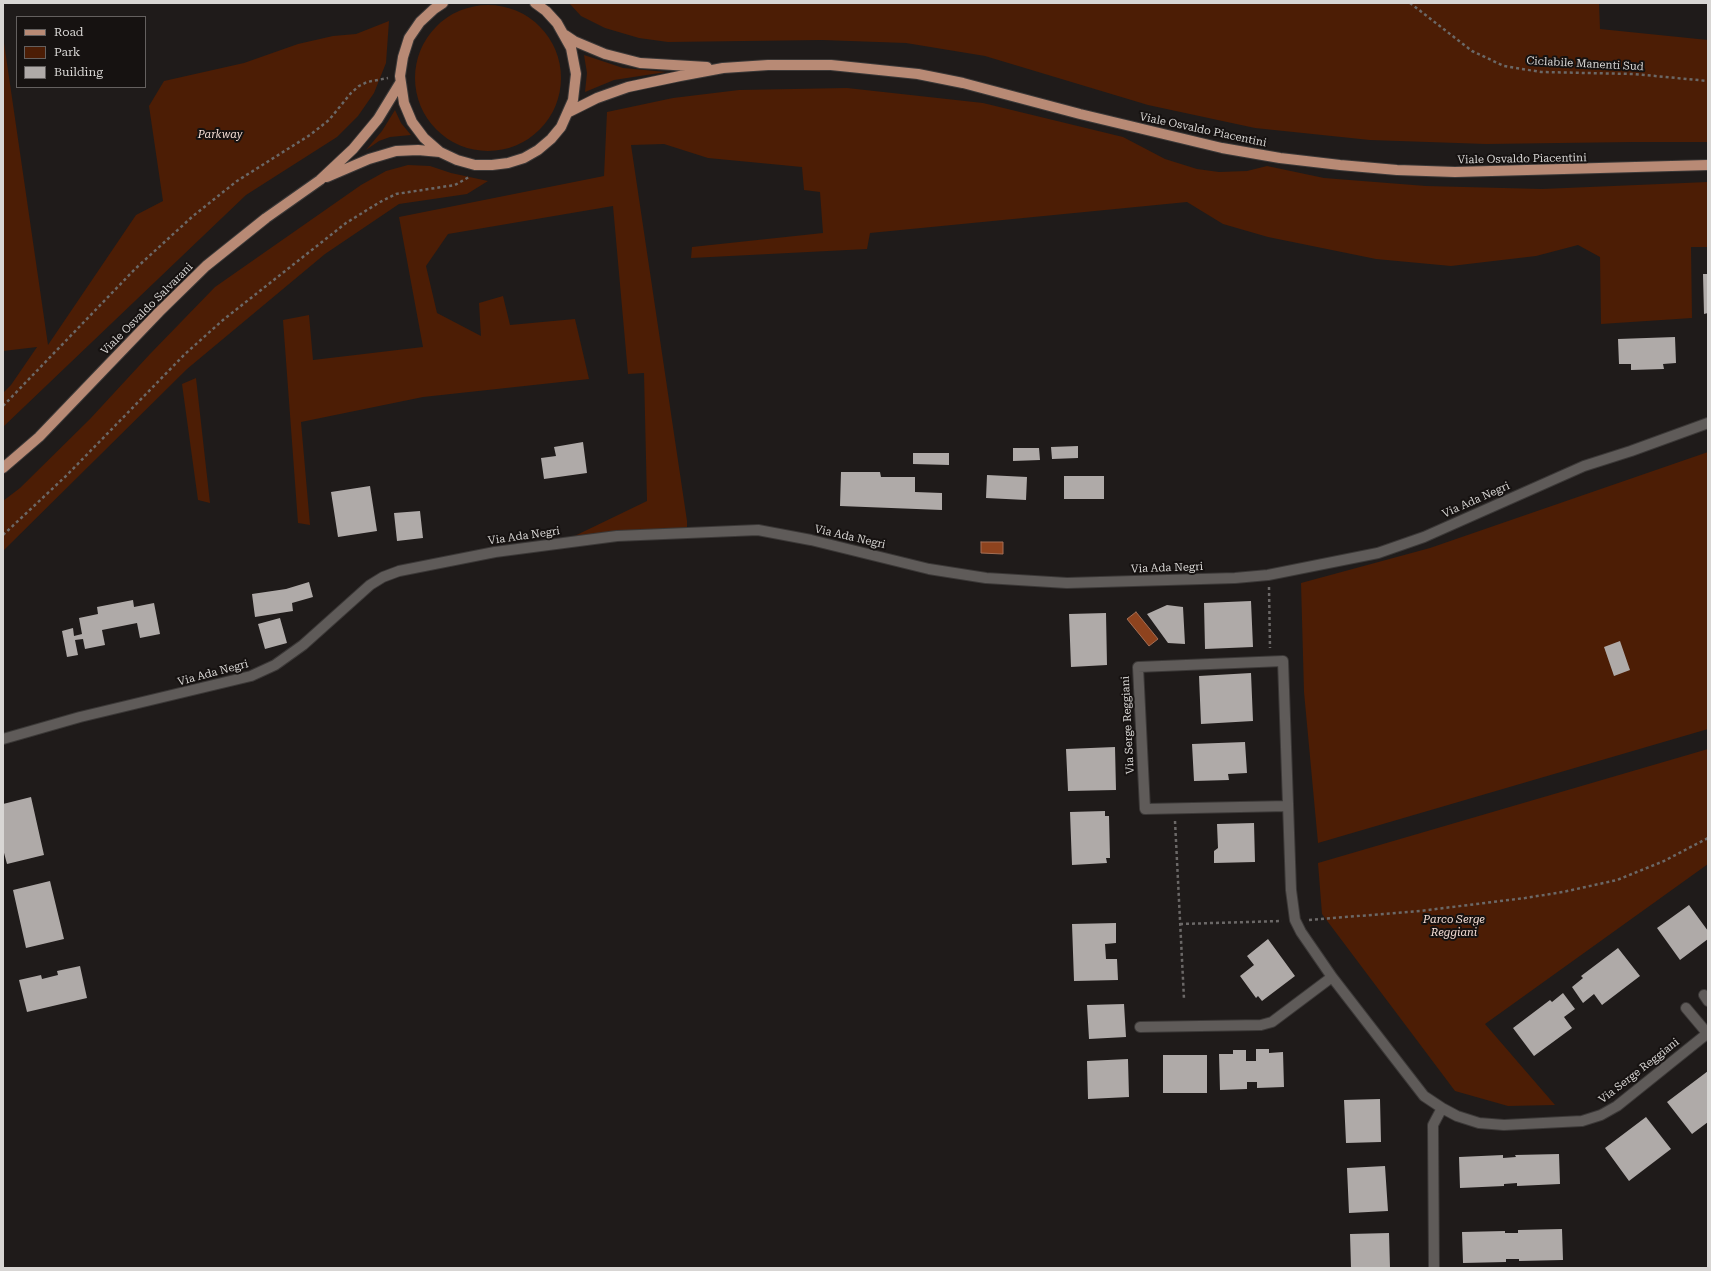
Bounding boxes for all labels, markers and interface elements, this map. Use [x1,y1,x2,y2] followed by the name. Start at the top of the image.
[16,16,146,88] legend
[54,25,83,39] text: Road
[54,45,80,59] text: Park
[1526,54,1644,74] street label: Ciclabile Manenti Sud
[54,65,103,79] text: Building
[1138,110,1268,150] street label: Viale Osvaldo Piacentini
[198,128,242,142] park label: Parkway
[1457,151,1587,167] street label: Viale Osvaldo Piacentini
[98,260,196,358] street label: Viale Osvaldo Salvarani
[1440,479,1512,521] street label: Via Ada Negri
[813,522,887,552] street label: Via Ada Negri
[487,524,561,548] street label: Via Ada Negri
[1131,560,1203,576] street label: Via Ada Negri
[176,657,250,689] street label: Via Ada Negri
[1119,676,1137,774] street label: Via Serge Reggiani
[1423,913,1485,939] park label: Parco Serge Reggiani
[1596,1036,1682,1106] street label: Via Serge Reggiani

